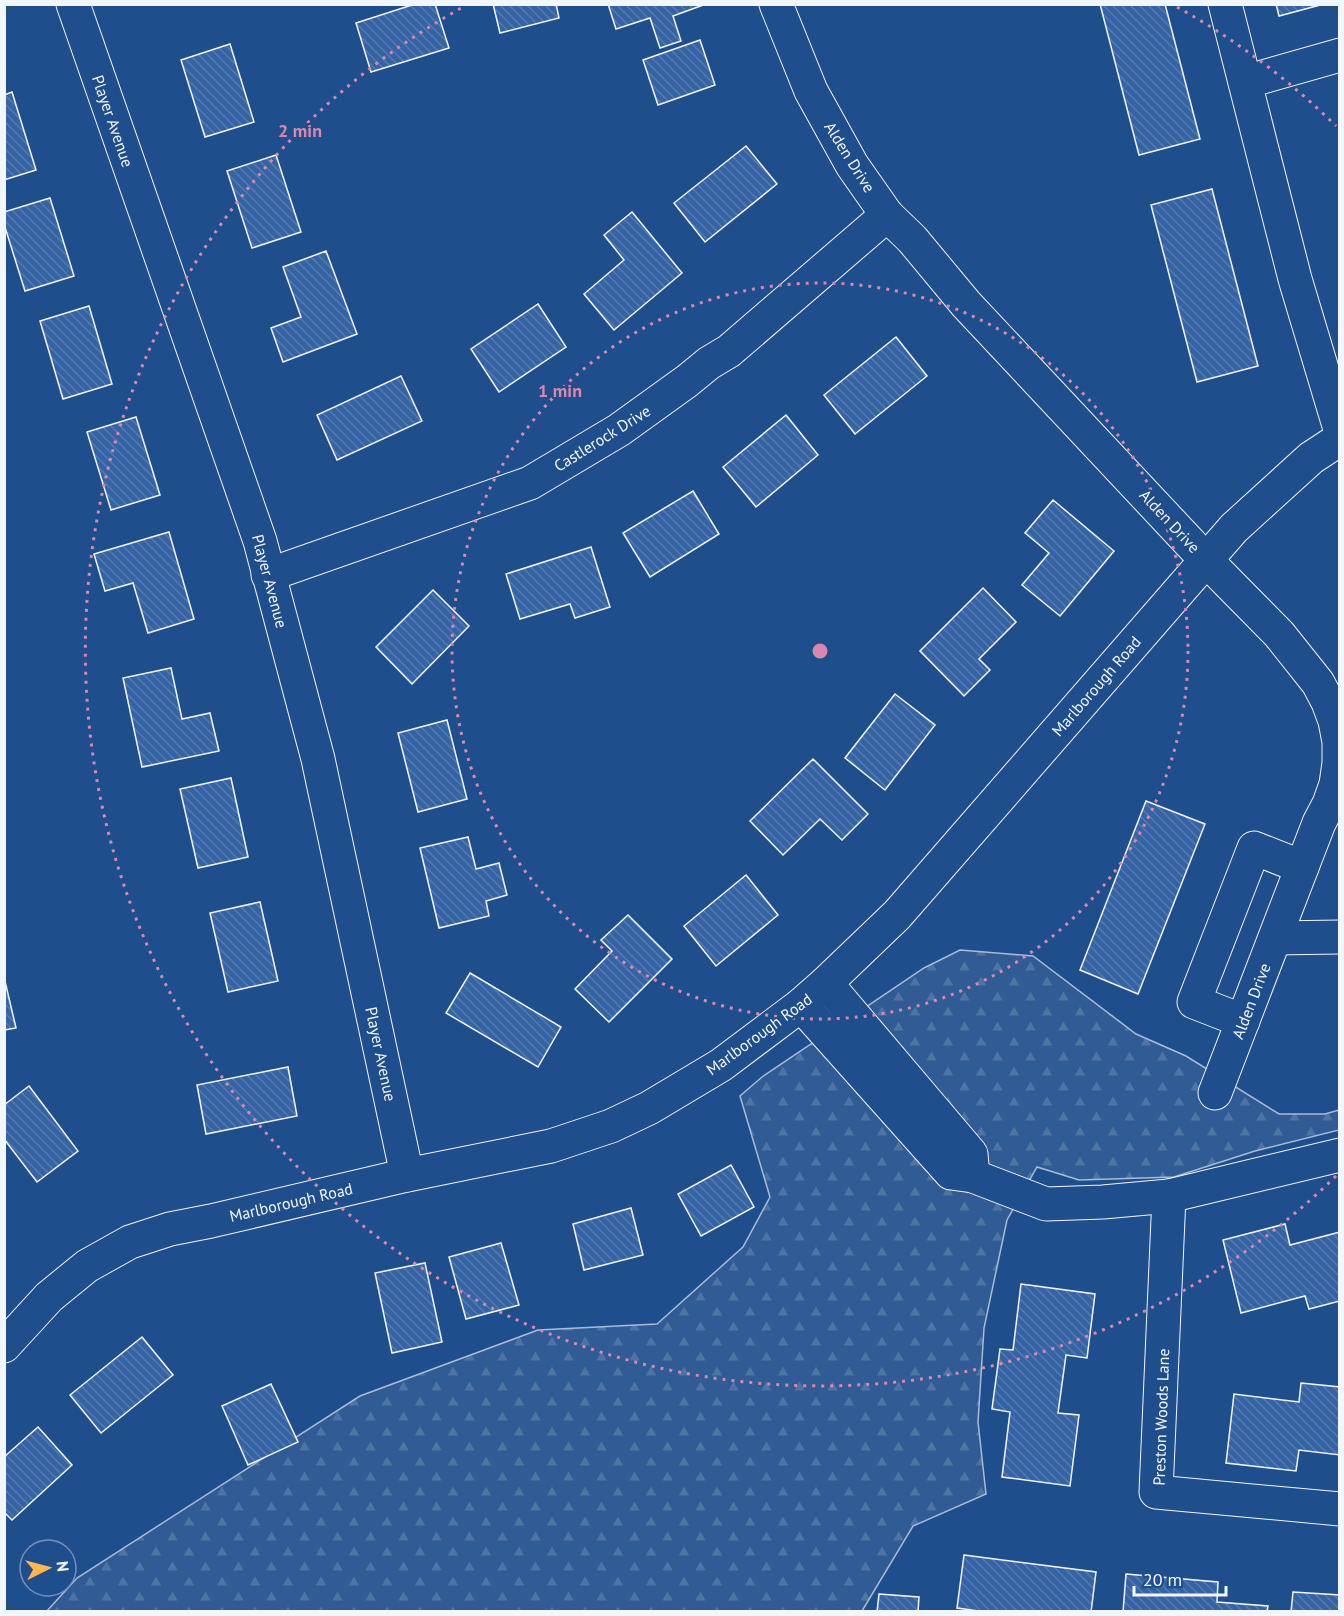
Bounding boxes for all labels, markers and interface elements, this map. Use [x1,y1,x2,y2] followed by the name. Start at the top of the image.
[88,72,138,170] street label: Player Avenue
[820,118,880,196] street label: Alden Drive
[278,119,322,142] text: 2 min
[538,379,582,402] text: 1 min
[550,400,654,476] street label: Castlerock Drive
[1136,485,1204,557] street label: Alden Drive
[248,532,292,630] street label: Player Avenue
[1047,632,1145,740] street label: Marlborough Road
[810,641,830,661] centre of rings
[1227,960,1275,1042] street label: Alden Drive
[702,989,816,1079] street label: Marlborough Road
[361,1005,401,1103] street label: Player Avenue
[227,1178,355,1226] street label: Marlborough Road
[1149,1348,1173,1486] street label: Preston Woods Lane
[18,1538,78,1598] north arrow
[1134,1559,1226,1597] scale bar
[52,1560,73,1573] text: N
[1143,1568,1182,1591] text: 20 m

